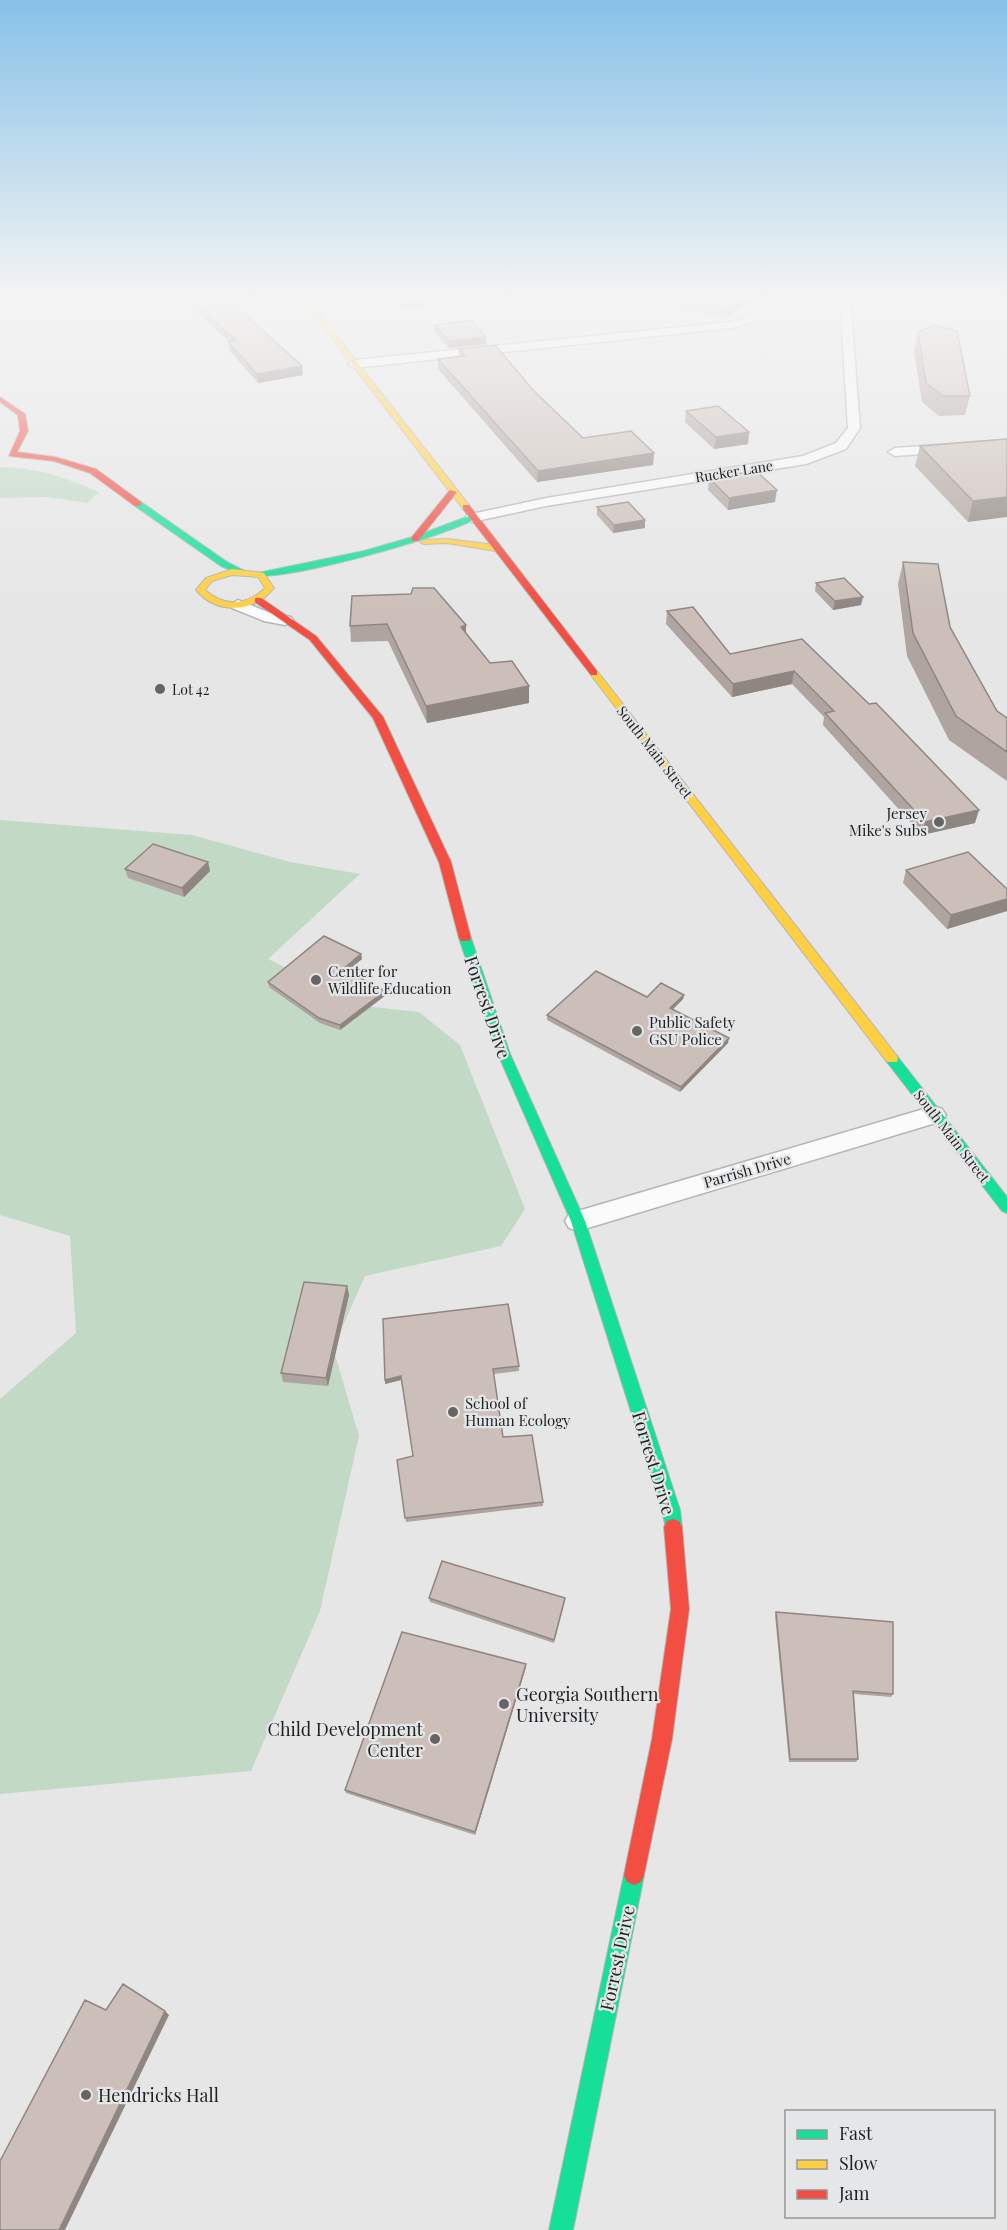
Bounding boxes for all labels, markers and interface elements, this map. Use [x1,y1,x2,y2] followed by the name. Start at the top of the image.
[694,455,774,487] street label: Rucker Lane
[172,680,210,699] place label: Lot 42
[153,682,167,696] marker: Lot 42
[613,702,698,803] street label: South Main Street
[849,803,927,840] place label: Jersey Mike's Subs
[932,815,946,829] marker: Jersey Mike's Subs
[459,952,517,1062] street label: Forrest Drive
[327,961,451,998] place label: Center for Wildlife Education
[309,973,323,987] marker: Center for Wildlife Education
[649,1012,736,1049] place label: Public Safety GSU Police
[630,1024,644,1038] marker: Public Safety GSU Police
[910,1086,995,1187] street label: South Main Street
[701,1148,793,1192] street label: Parrish Drive
[465,1393,571,1430] place label: School of Human Ecology
[446,1405,460,1419] marker: School of Human Ecology
[627,1408,681,1518] street label: Forrest Drive
[516,1682,659,1727] place label: Georgia Southern University
[497,1697,511,1711] marker: Georgia Southern University
[268,1717,424,1762] place label: Child Development Center
[428,1732,442,1746] marker: Child Development Center
[594,1903,640,2013] street label: Forrest Drive
[98,2083,219,2107] place label: Hendricks Hall
[79,2088,93,2102] marker: Hendricks Hall
[785,2110,995,2218] legend
[839,2121,873,2145] text: Fast
[839,2151,877,2175] text: Slow
[838,2181,869,2205] text: Jam

